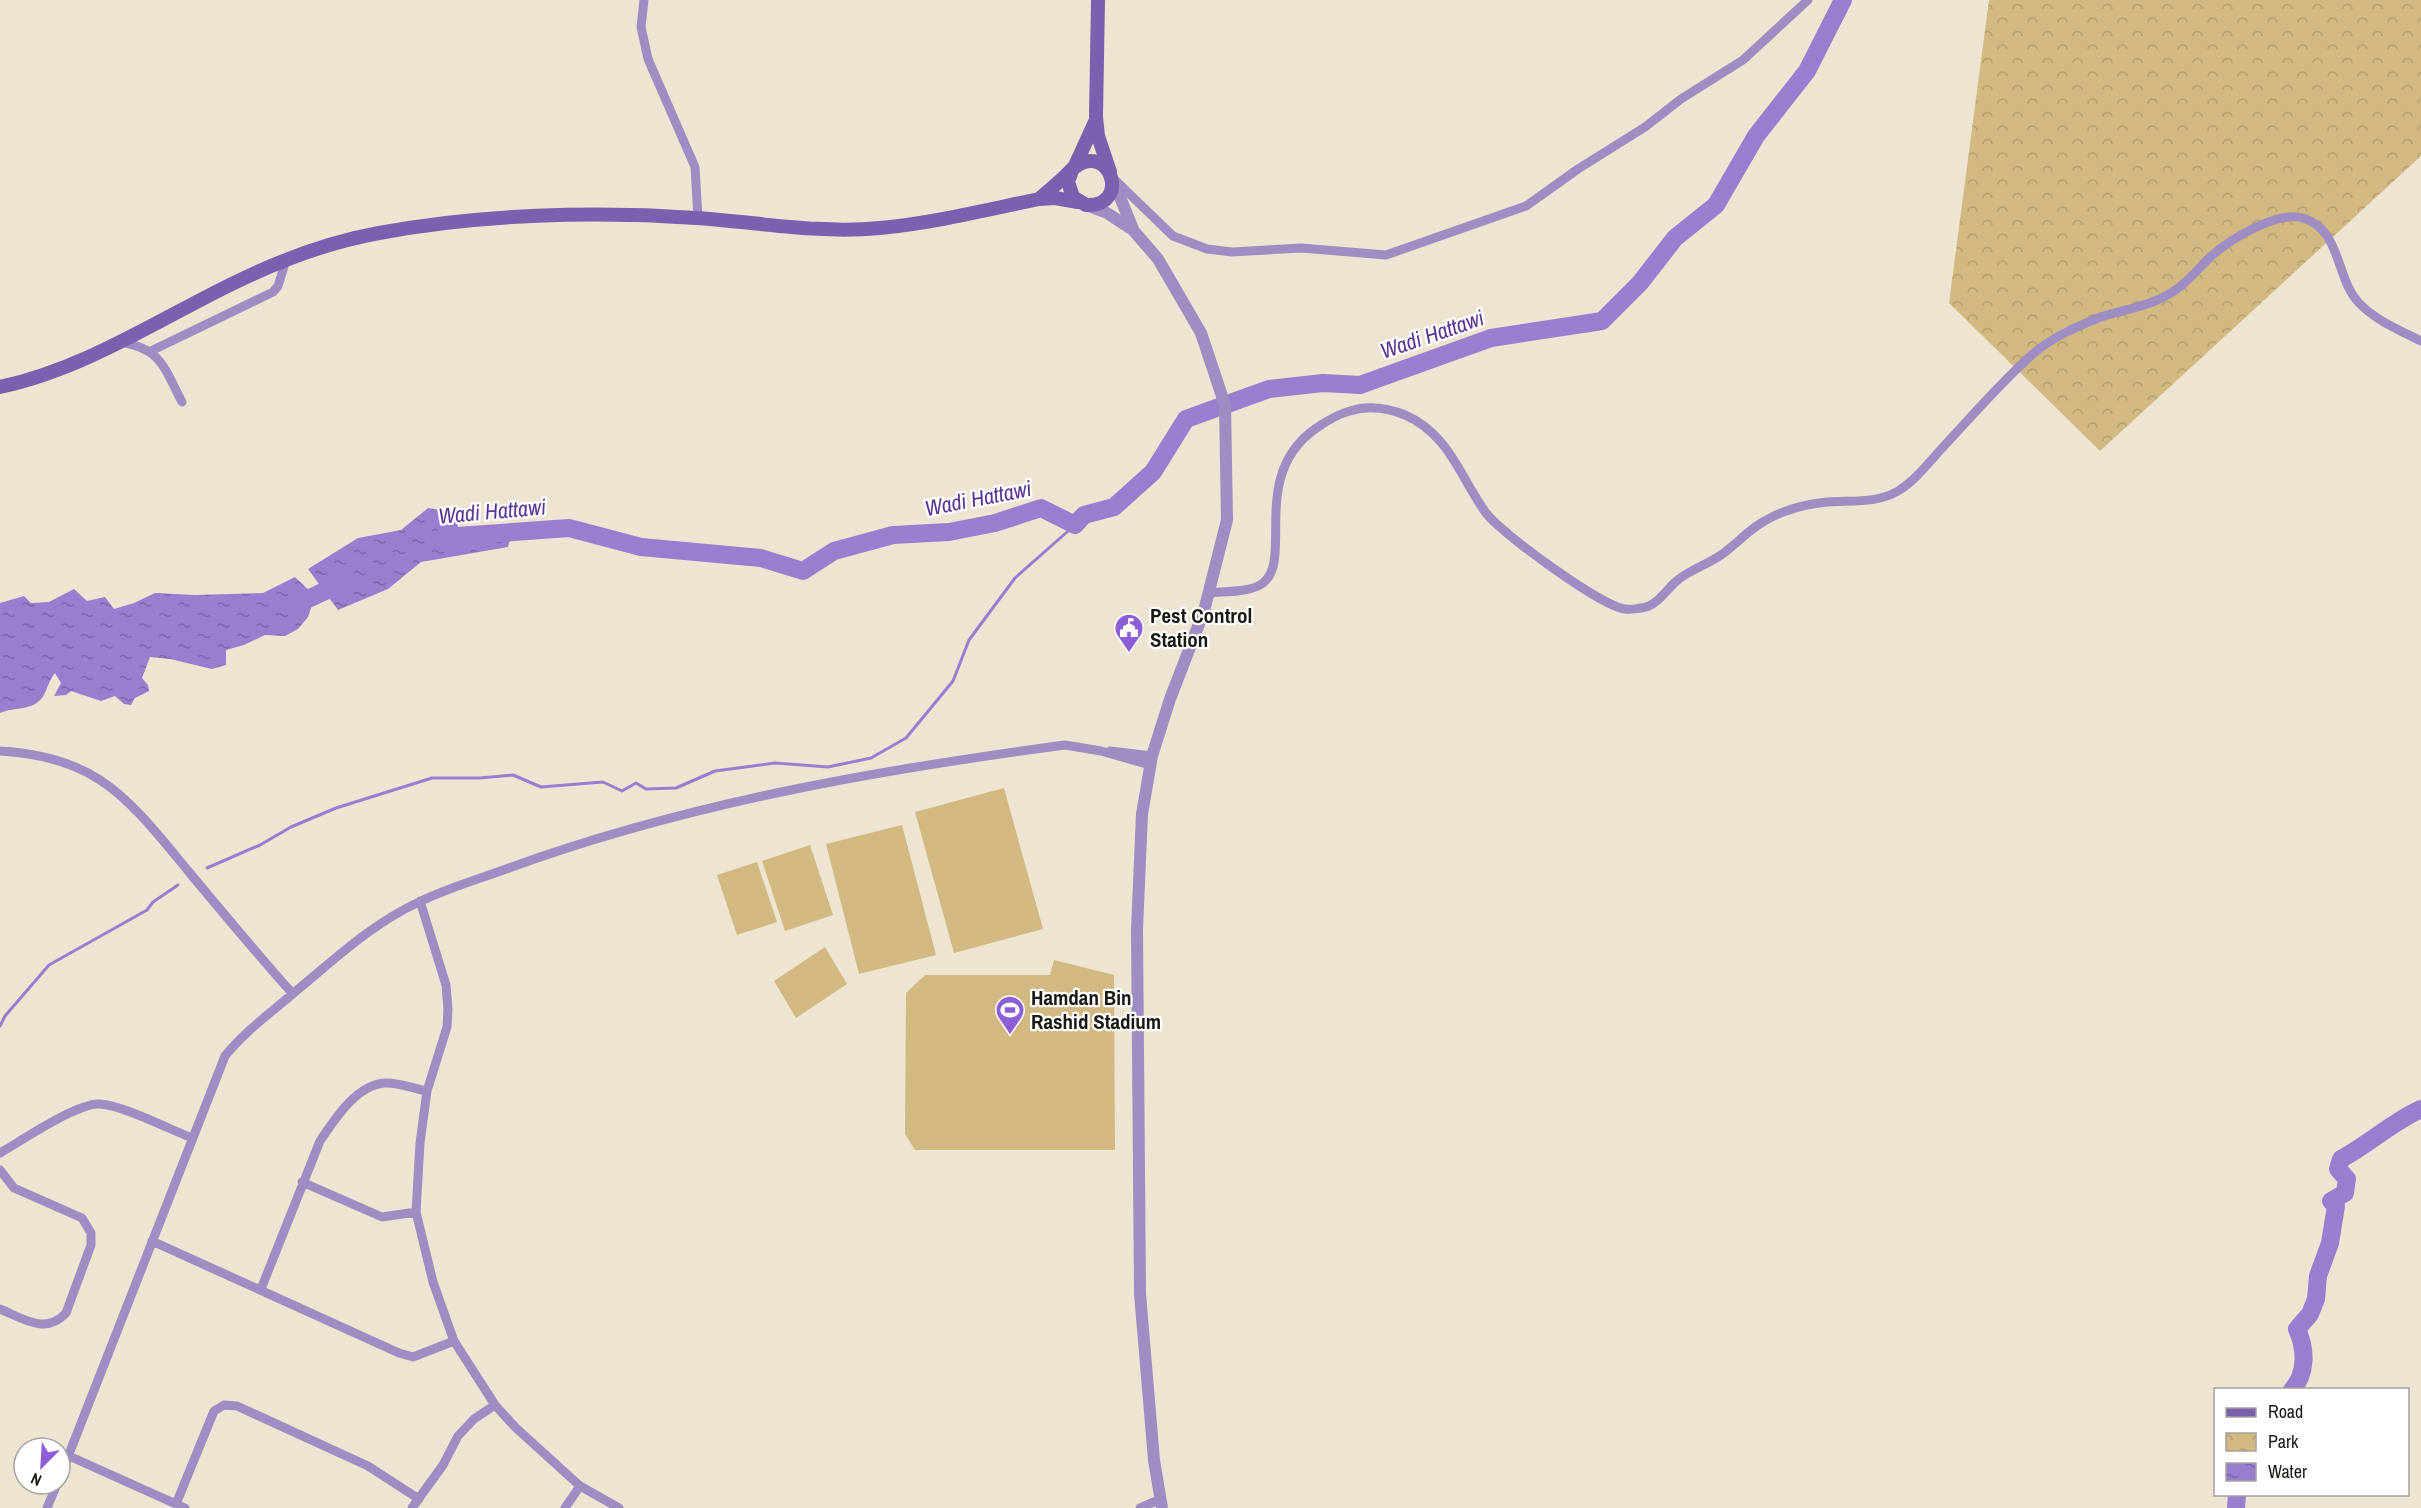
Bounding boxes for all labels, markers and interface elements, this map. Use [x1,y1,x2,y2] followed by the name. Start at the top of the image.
[1376,302,1488,366] water label: Wadi Hattawi
[922,473,1034,523] water label: Wadi Hattawi
[437,491,547,531] water label: Wadi Hattawi
[1150,601,1252,654] place label: Pest Control Station
[1113,612,1145,654] public building icon: Pest Control Station
[1031,983,1161,1036] place label: Hamdan Bin Rashid Stadium
[994,994,1026,1036] sports icon: Hamdan Bin Rashid Stadium
[2214,1388,2409,1496] legend
[2268,1399,2303,1424] text: Road
[2268,1429,2299,1454] text: Park
[12,1436,72,1496] north arrow
[2268,1459,2307,1484] text: Water
[27,1468,45,1492] text: N

